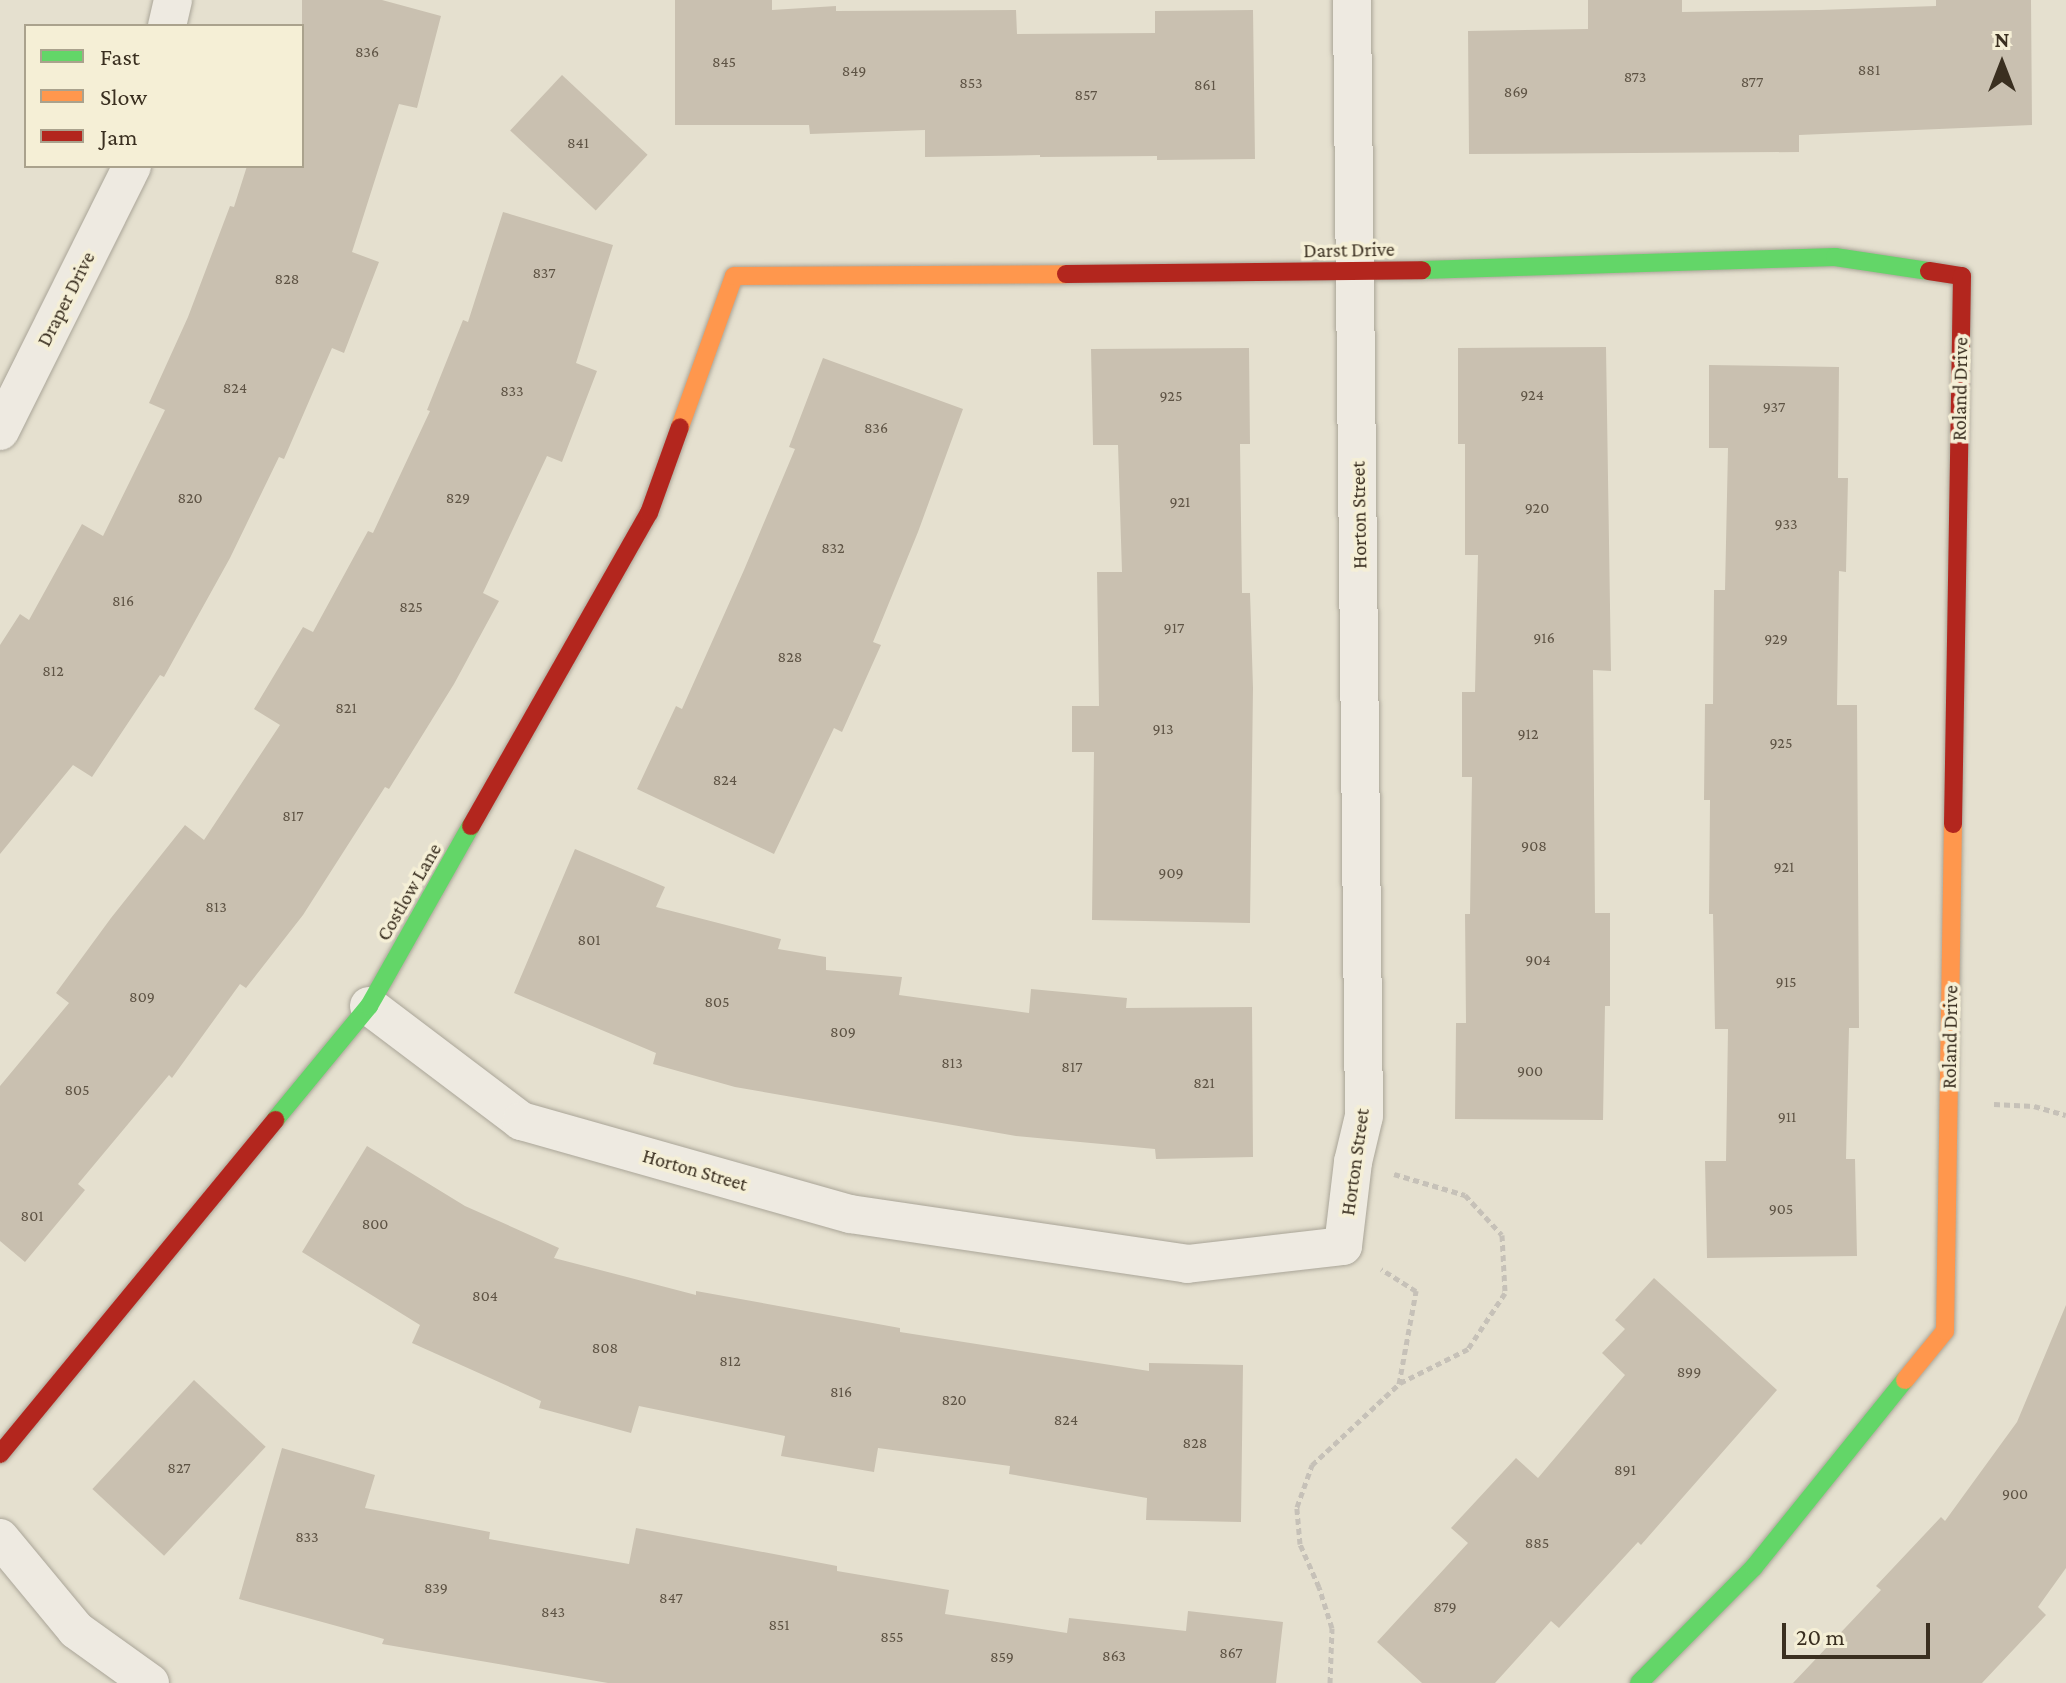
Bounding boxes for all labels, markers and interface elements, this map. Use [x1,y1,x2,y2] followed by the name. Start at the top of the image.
[24,24,304,168] legend
[1962,24,2042,104] north arrow
[1995,27,2010,52] text: N
[355,42,379,62] house number: 836
[100,43,140,70] text: Fast
[712,52,736,72] house number: 845
[1858,60,1880,80] house number: 881
[842,61,866,81] house number: 849
[1624,67,1646,87] house number: 873
[1741,72,1763,92] house number: 877
[959,73,983,93] house number: 853
[1194,75,1216,95] house number: 861
[1504,82,1528,102] house number: 869
[100,83,147,110] text: Slow
[1075,85,1097,105] house number: 857
[100,123,138,150] text: Jam
[567,133,589,153] house number: 841
[1303,237,1395,263] street label: Darst Drive
[32,248,100,350] street label: Draper Drive
[532,263,556,283] house number: 837
[275,269,299,289] house number: 828
[1947,337,1973,441] street label: Roland Drive
[223,378,247,398] house number: 824
[500,381,524,401] house number: 833
[1520,385,1544,405] house number: 924
[1159,386,1183,406] house number: 925
[1763,397,1785,417] house number: 937
[864,418,888,438] house number: 836
[1346,461,1372,569] street label: Horton Street
[177,488,203,508] house number: 820
[446,488,470,508] house number: 829
[1170,492,1190,512] house number: 921
[1525,498,1549,518] house number: 920
[1774,514,1798,534] house number: 933
[821,538,845,558] house number: 832
[112,591,134,611] house number: 816
[399,597,423,617] house number: 825
[1164,618,1184,638] house number: 917
[1533,628,1555,648] house number: 916
[1764,629,1788,649] house number: 929
[778,647,802,667] house number: 828
[42,661,64,681] house number: 812
[335,698,357,718] house number: 821
[1152,719,1174,739] house number: 913
[1517,724,1539,744] house number: 912
[1769,733,1793,753] house number: 925
[713,770,737,790] house number: 824
[282,806,304,826] house number: 817
[1521,836,1547,856] house number: 908
[371,839,447,945] street label: Costlow Lane
[1774,857,1794,877] house number: 921
[1158,863,1184,883] house number: 909
[205,897,227,917] house number: 813
[578,930,600,950] house number: 801
[1525,950,1551,970] house number: 904
[1776,972,1796,992] house number: 915
[1937,985,1963,1089] street label: Roland Drive
[129,987,155,1007] house number: 809
[704,992,730,1012] house number: 805
[830,1022,856,1042] house number: 809
[941,1053,963,1073] house number: 813
[1061,1057,1083,1077] house number: 817
[1517,1061,1543,1081] house number: 900
[1193,1073,1215,1093] house number: 821
[64,1080,90,1100] house number: 805
[1336,1107,1374,1217] street label: Horton Street
[1778,1107,1796,1127] house number: 911
[640,1144,750,1196] street label: Horton Street
[1769,1199,1793,1219] house number: 905
[21,1206,43,1226] house number: 801
[362,1214,388,1234] house number: 800
[472,1286,498,1306] house number: 804
[592,1338,618,1358] house number: 808
[719,1351,741,1371] house number: 812
[1677,1362,1701,1382] house number: 899
[830,1382,852,1402] house number: 816
[941,1390,967,1410] house number: 820
[1054,1410,1078,1430] house number: 824
[1183,1433,1207,1453] house number: 828
[167,1458,191,1478] house number: 827
[1614,1460,1636,1480] house number: 891
[2002,1484,2028,1504] house number: 900
[295,1527,319,1547] house number: 833
[1525,1533,1549,1553] house number: 885
[424,1578,448,1598] house number: 839
[659,1588,683,1608] house number: 847
[1433,1597,1457,1617] house number: 879
[541,1602,565,1622] house number: 843
[1786,1607,1934,1657] scale bar
[768,1615,790,1635] house number: 851
[1796,1623,1845,1650] text: 20 m
[880,1627,904,1647] house number: 855
[1219,1643,1243,1663] house number: 867
[1102,1646,1126,1666] house number: 863
[990,1647,1014,1667] house number: 859

